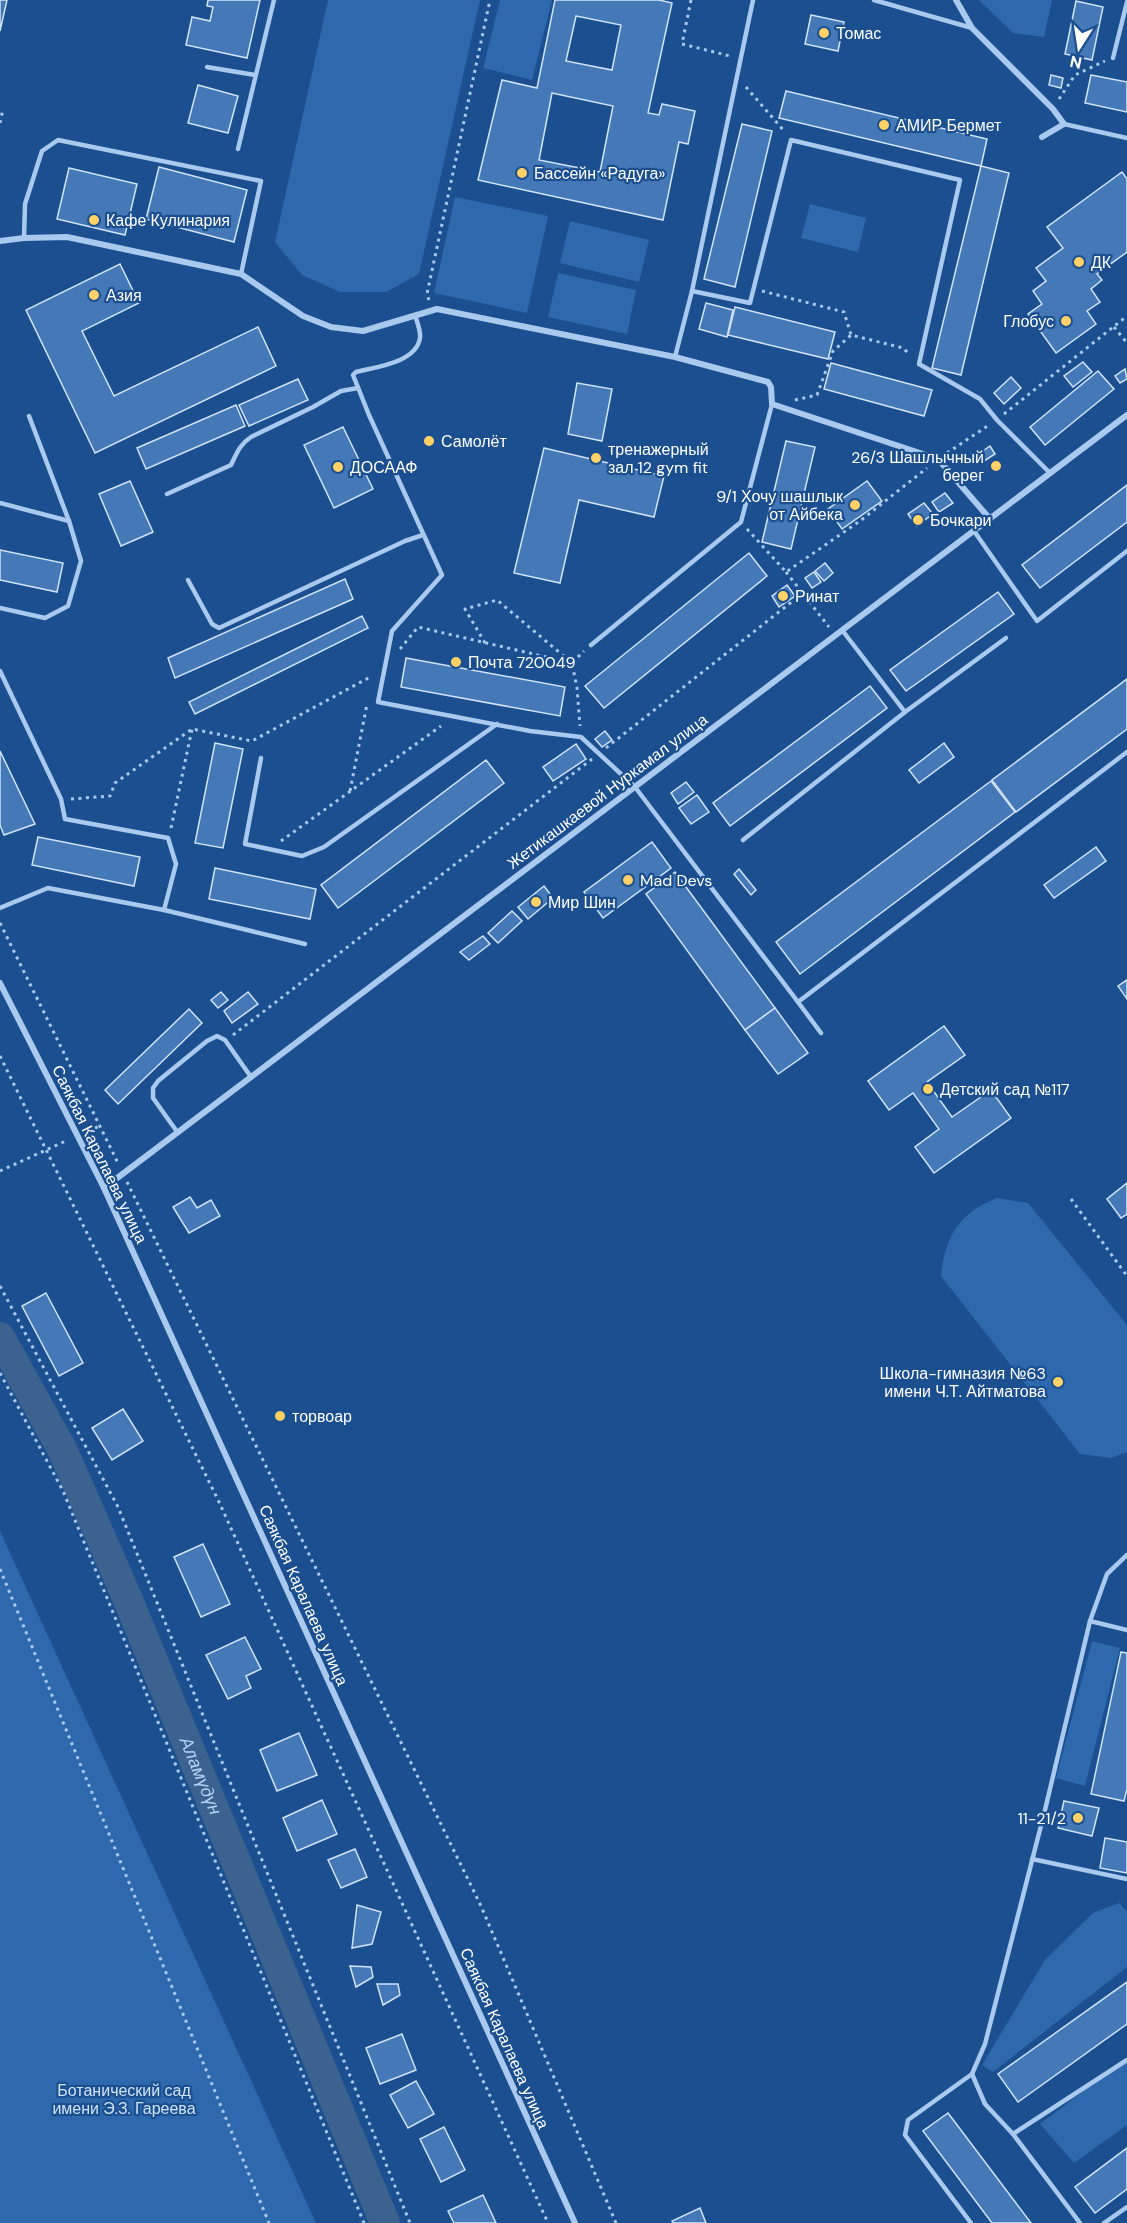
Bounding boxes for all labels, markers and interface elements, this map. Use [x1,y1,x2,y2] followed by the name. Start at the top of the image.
[1049,18,1109,78] north arrow
[836,23,881,44] place label: Томас
[817,26,831,40] marker: Томас
[1068,51,1084,74] text: N
[896,115,1002,136] place label: АМИР Бермет
[877,118,891,132] marker: АМИР Бермет
[534,163,666,184] place label: Бассейн «Радуга»
[515,166,529,180] marker: Бассейн «Радуга»
[106,210,230,231] place label: Кафе Кулинария
[87,213,101,227] marker: Кафе Кулинария
[1091,252,1112,273] place label: ДК
[1072,255,1086,269] marker: ДК
[106,285,142,306] place label: Азия
[87,288,101,302] marker: Азия
[1003,311,1054,332] place label: Глобус
[1059,314,1073,328] marker: Глобус
[441,431,507,452] place label: Самолёт
[422,434,436,448] marker: Самолёт
[608,439,709,478] place label: тренажерный зал 12 gym fit
[851,447,984,486] place label: 26/3 Шашлычный берег
[589,451,603,465] marker: тренажерный зал 12 gym fit
[350,457,417,478] place label: ДОСААФ
[989,459,1003,473] marker: 26/3 Шашлычный берег
[331,460,345,474] marker: ДОСААФ
[716,486,844,525] place label: 9/1 Хочу шашлык от Айбека
[848,498,862,512] marker: 9/1 Хочу шашлык от Айбека
[930,510,991,531] place label: Бочкари
[911,513,925,527] marker: Бочкари
[795,586,840,607] place label: Ринат
[776,589,790,603] marker: Ринат
[468,652,576,673] place label: Почта 720049
[449,655,463,669] marker: Почта 720049
[503,709,712,874] street label: Жетикашкаевой Нуркамал улица
[640,870,712,891] place label: Mad Devs
[621,873,635,887] marker: Mad Devs
[548,892,616,913] place label: Мир Шин
[529,895,543,909] marker: Мир Шин
[47,1062,152,1247] street label: Саякбая Каралаева улица
[940,1079,1070,1100] place label: Детский сад №117
[921,1082,935,1096] marker: Детский сад №117
[880,1363,1046,1402] place label: Школа-гимназия №63 имени Ч.Т. Айтматова
[1051,1375,1065,1389] marker: Школа-гимназия №63 имени Ч.Т. Айтматова
[292,1406,352,1427] place label: торвоар
[273,1409,287,1423] marker: торвоар
[254,1501,353,1689] street label: Саякбая Каралаева улица
[173,1732,227,1819] water label: Аламүдүн
[1018,1808,1066,1829] place label: 11-21/2
[1071,1811,1085,1825] marker: 11-21/2
[455,1944,554,2132] street label: Саякбая Каралаева улица
[52,2080,196,2119] park label: Ботанический сад имени Э.З. Гареева

